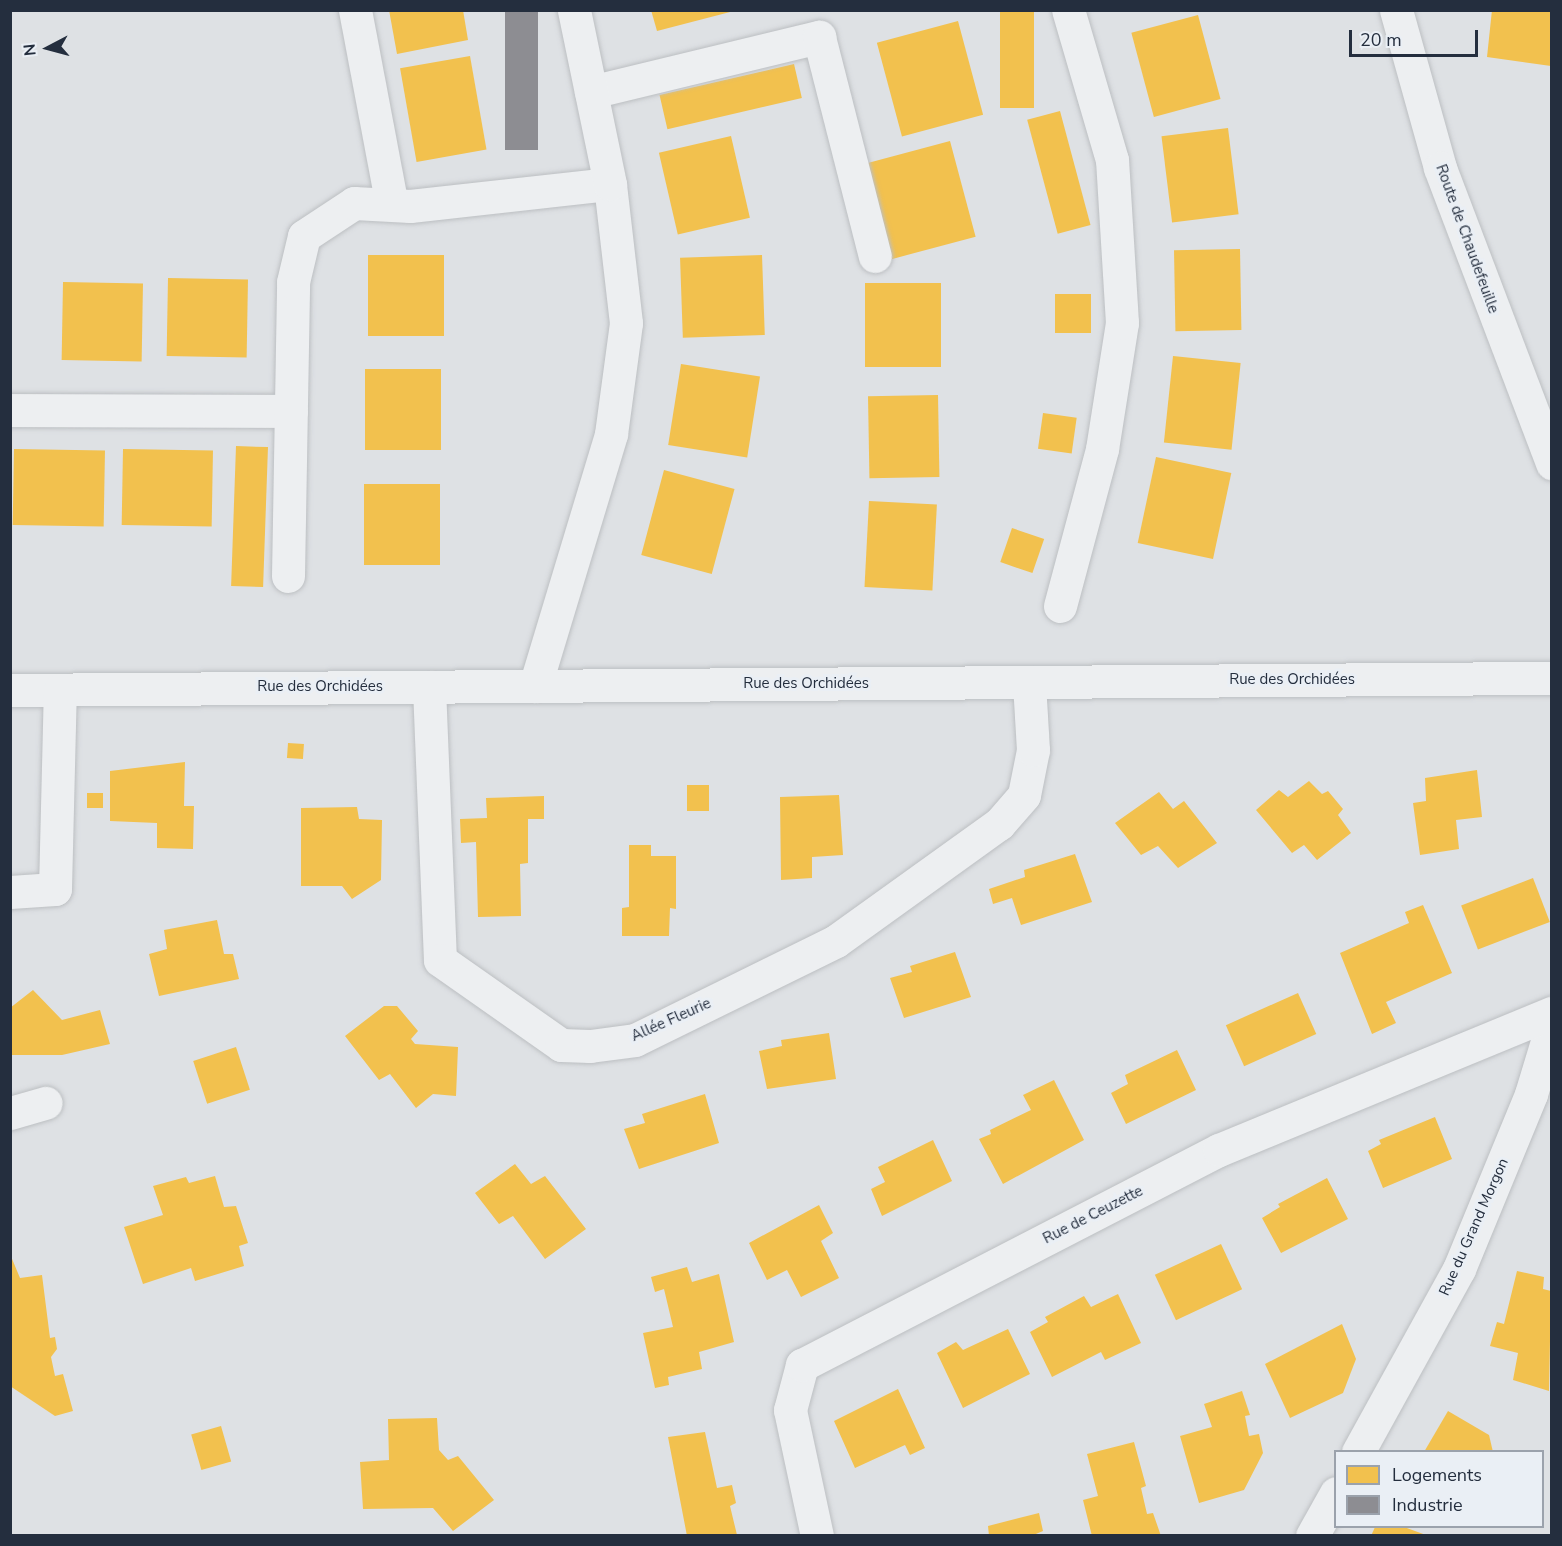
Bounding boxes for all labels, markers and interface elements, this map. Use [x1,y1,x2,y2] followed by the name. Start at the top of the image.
[18,18,78,78] north arrow
[1352,18,1481,56] scale bar
[1360,28,1402,52] text: 20 m
[19,43,42,57] text: N
[1432,162,1502,316] street label: Route de Chaudefeuille
[1229,671,1355,689] street label: Rue des Orchidées
[743,675,869,693] street label: Rue des Orchidées
[257,678,383,696] street label: Rue des Orchidées
[628,994,714,1046] street label: Allée Fleurie
[1436,1155,1512,1299] street label: Rue du Grand Morgon
[1040,1182,1146,1248] street label: Rue de Ceuzette
[1334,1450,1544,1528] legend
[1392,1463,1482,1487] text: Logements
[1392,1493,1463,1517] text: Industrie

